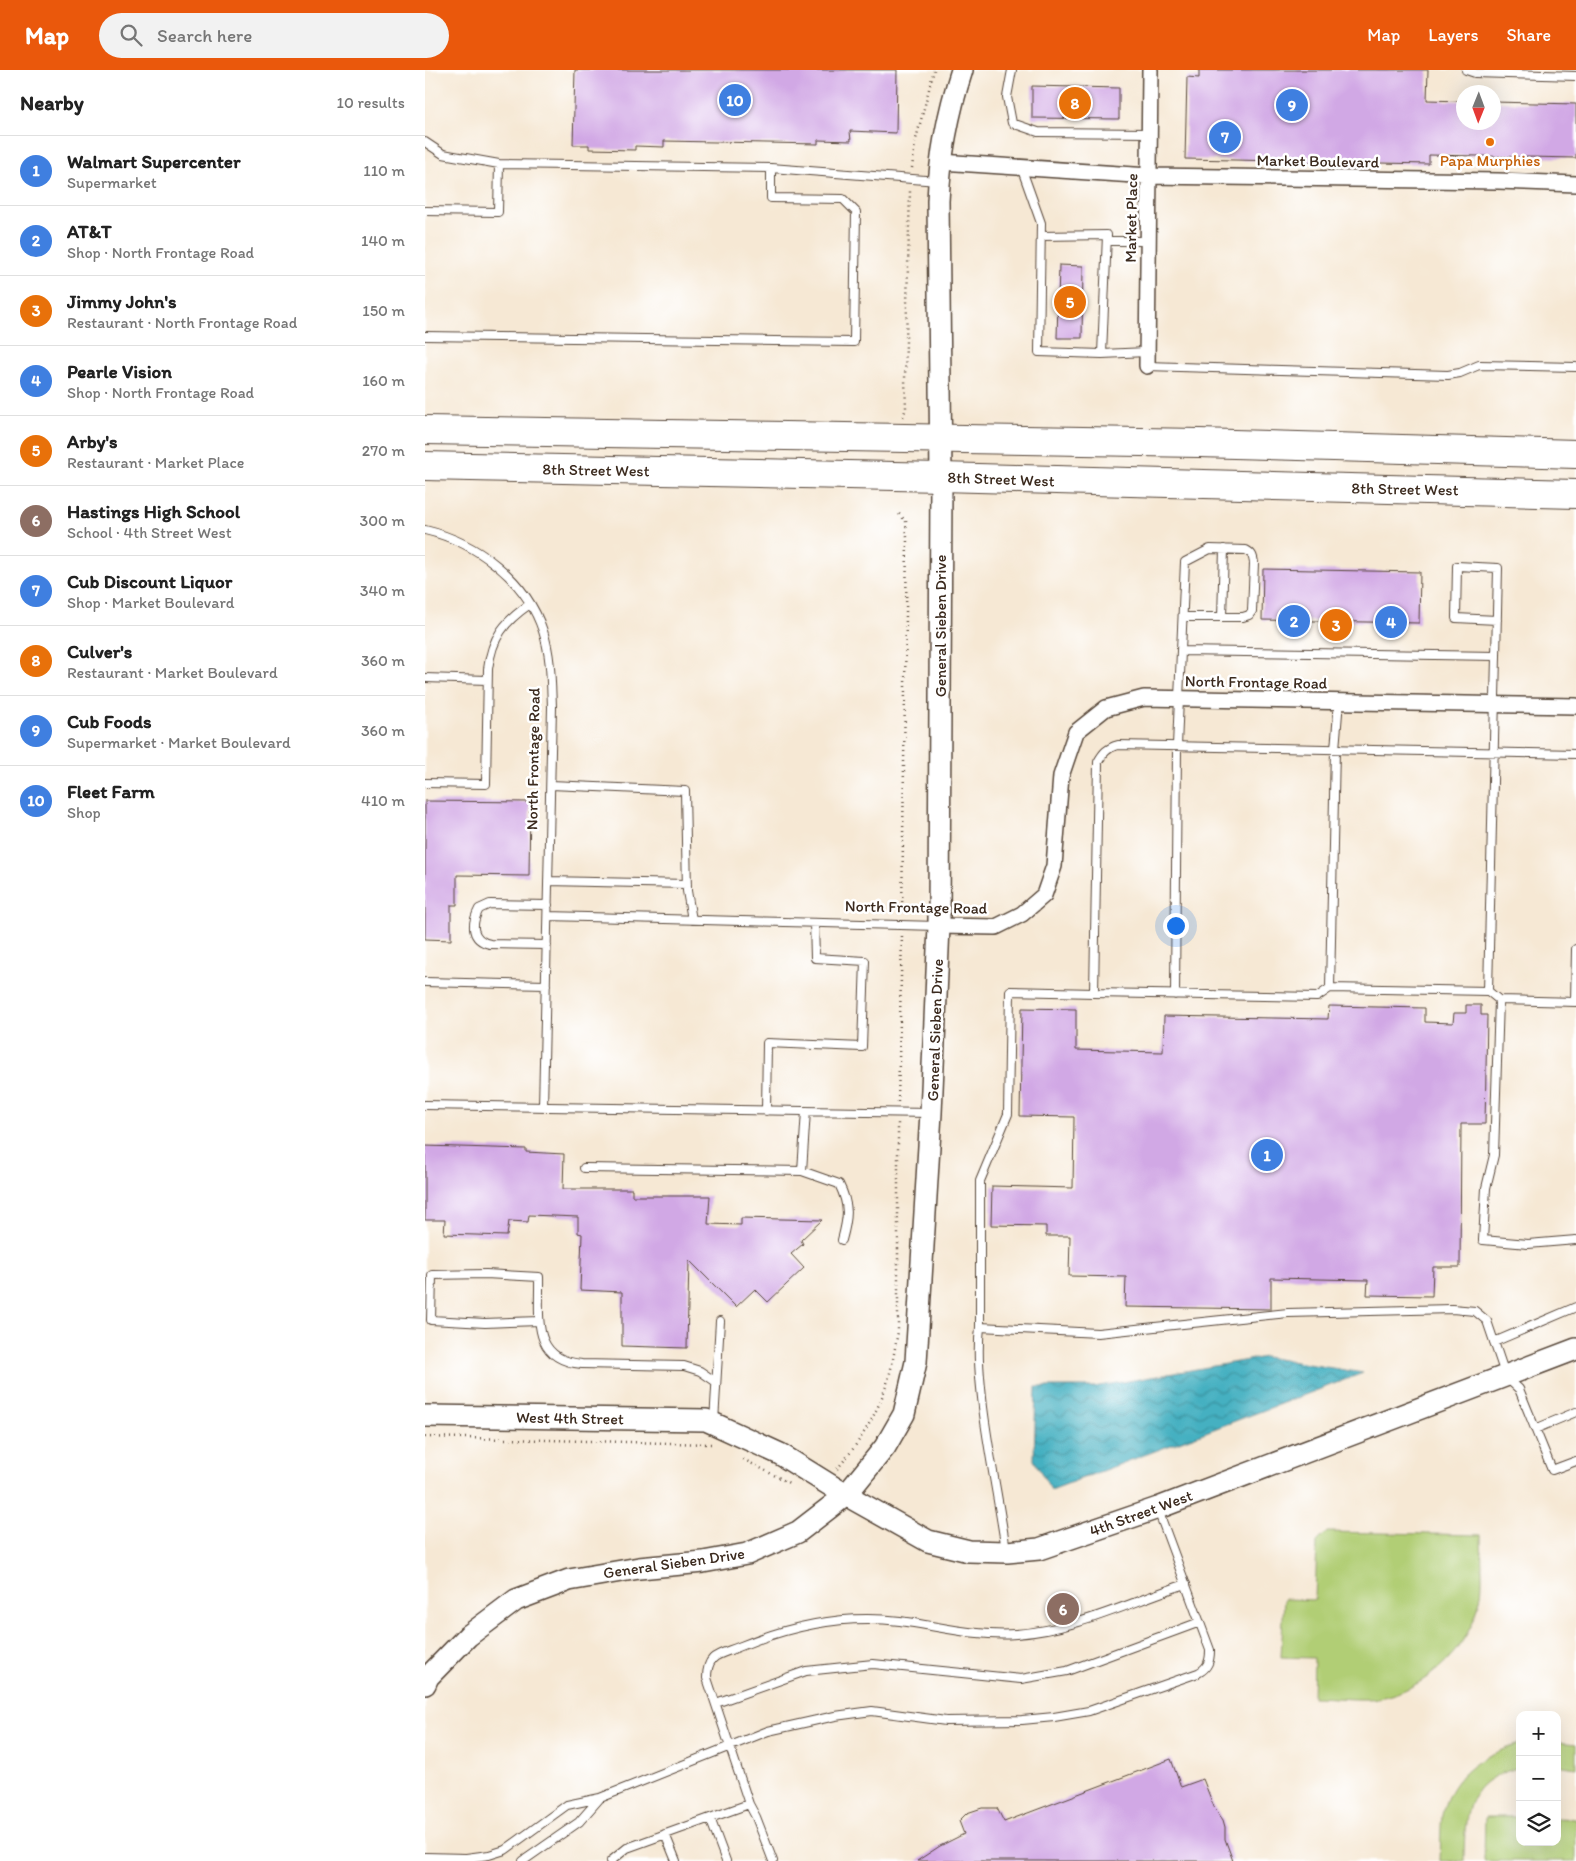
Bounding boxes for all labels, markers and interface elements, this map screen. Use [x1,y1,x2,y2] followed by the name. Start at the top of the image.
[99,13,449,58] search box
[25,21,69,50] text: Map
[117,21,145,49] icon: search
[157,24,252,47] text: Search here
[1367,24,1400,46] text: Map
[1428,24,1478,46] text: Layers
[1506,24,1551,46] text: Share
[719,81,751,119] pin: 10
[1059,84,1091,122] pin: 8
[1456,85,1501,130] north arrow
[1276,86,1308,124] pin: 9
[20,90,84,115] text: Nearby
[337,93,405,112] text: 10 results
[1209,118,1241,156] pin: 7
[1484,136,1496,148] marker: Papa Murphies
[67,150,241,173] text: Walmart Supercenter
[1256,150,1380,172] street label: Market Boulevard
[1440,151,1540,170] place label: Papa Murphies
[32,161,40,180] text: 1
[363,161,405,180] text: 110 m
[67,173,157,192] text: Supermarket
[1121,173,1141,263] street label: Market Place
[67,220,112,243] text: AT&T
[32,231,40,250] text: 2
[361,231,405,250] text: 140 m
[67,243,254,262] text: Shop · North Frontage Road
[1054,283,1086,321] pin: 5
[67,290,177,313] text: Jimmy John's
[32,301,40,320] text: 3
[362,301,405,320] text: 150 m
[67,313,297,332] text: Restaurant · North Frontage Road
[67,360,172,383] text: Pearle Vision
[31,371,41,390] text: 4
[362,371,405,390] text: 160 m
[67,383,254,402] text: Shop · North Frontage Road
[67,430,118,453] text: Arby's
[32,441,40,460] text: 5
[362,441,405,460] text: 270 m
[67,453,244,472] text: Restaurant · Market Place
[542,460,650,480] street label: 8th Street West
[947,468,1055,490] street label: 8th Street West
[1351,479,1459,499] street label: 8th Street West
[67,500,240,523] text: Hastings High School
[32,511,40,530] text: 6
[360,511,405,530] text: 300 m
[67,523,232,542] text: School · 4th Street West
[931,555,950,697] street label: General Sieben Drive
[67,570,232,593] text: Cub Discount Liquor
[32,581,40,600] text: 7
[360,581,405,600] text: 340 m
[67,593,235,612] text: Shop · Market Boulevard
[1278,602,1310,640] pin: 2
[1375,603,1407,641] pin: 4
[1320,606,1352,644] pin: 3
[67,640,132,663] text: Culver's
[32,651,40,670] text: 8
[361,651,405,670] text: 360 m
[67,663,278,682] text: Restaurant · Market Boulevard
[1185,671,1328,693] street label: North Frontage Road
[522,687,544,830] street label: North Frontage Road
[67,710,152,733] text: Cub Foods
[32,721,40,740] text: 9
[361,721,405,740] text: 360 m
[67,733,291,752] text: Supermarket · Market Boulevard
[67,780,155,803] text: Fleet Farm
[27,791,45,810] text: 10
[361,791,405,810] text: 410 m
[67,803,101,822] text: Shop
[845,896,988,918] street label: North Frontage Road
[1163,913,1189,939] your location
[923,958,947,1102] street label: General Sieben Drive
[1251,1136,1283,1174] pin: 1
[516,1408,624,1428] street label: West 4th Street
[1087,1486,1195,1540] street label: 4th Street West
[602,1544,746,1582] street label: General Sieben Drive
[1047,1590,1079,1628] pin: 6
[1516,1711,1561,1846] map controls
[1516,1711,1561,1756] button: +
[1516,1756,1561,1801] button: −
[1516,1801,1561,1846] button: layers

